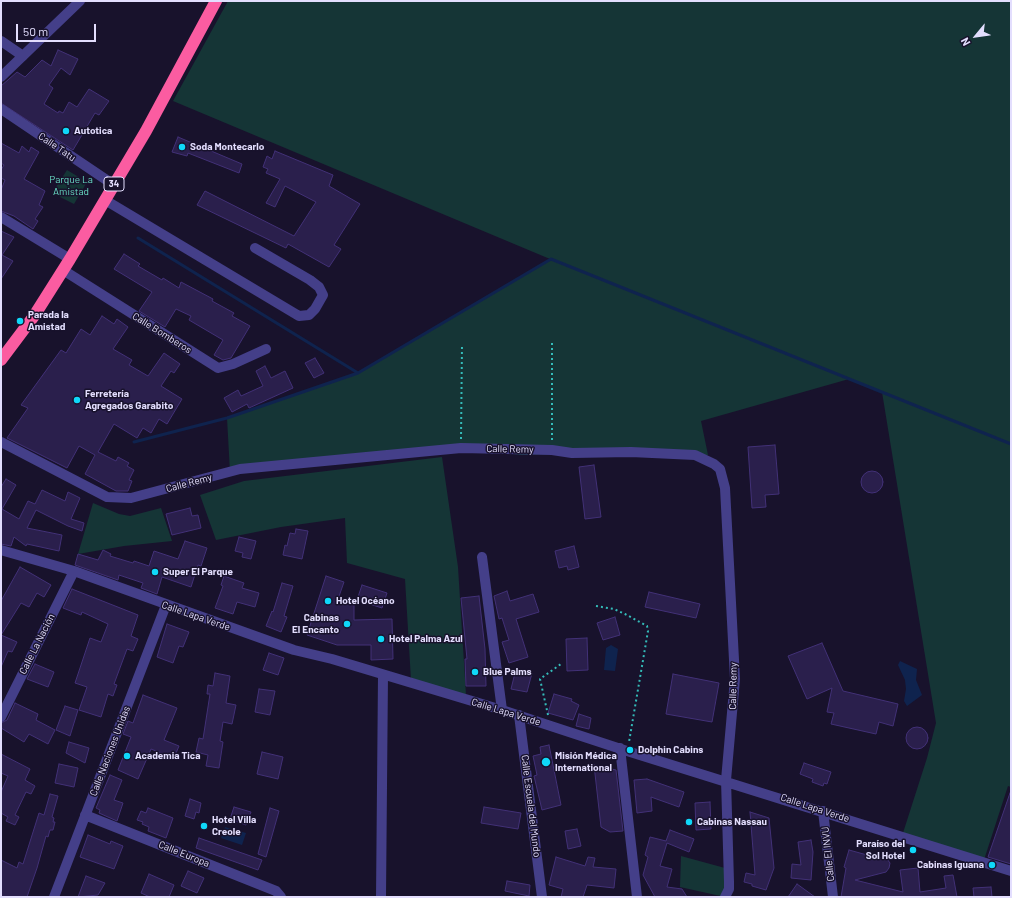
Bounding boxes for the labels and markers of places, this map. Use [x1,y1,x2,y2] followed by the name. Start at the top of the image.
[74,125,112,137] place label: Autotica
[61,126,71,136] marker: Autotica
[190,141,264,153] place label: Soda Montecarlo
[177,142,187,152] marker: Soda Montecarlo
[28,309,69,332] place label: Parada la Amistad
[15,316,25,326] marker: Parada la Amistad
[85,388,173,412] place label: Ferretería Agregados Garabito
[72,395,82,405] marker: Ferretería Agregados Garabito
[163,566,233,578] place label: Super El Parque
[150,567,160,577] marker: Super El Parque
[336,595,395,607] place label: Hotel Océano
[323,596,333,606] marker: Hotel Océano
[292,612,339,636] place label: Cabinas El Encanto
[342,619,352,629] marker: Cabinas El Encanto
[389,633,463,645] place label: Hotel Palma Azul
[376,634,386,644] marker: Hotel Palma Azul
[483,666,532,678] place label: Blue Palms
[470,667,480,677] marker: Blue Palms
[638,744,703,756] place label: Dolphin Cabins
[625,745,635,755] marker: Dolphin Cabins
[135,750,200,762] place label: Academia Tica
[555,750,617,774] place label: Misión Médica International
[122,751,132,761] marker: Academia Tica
[540,756,552,768] marker: Misión Médica International
[212,814,256,838] place label: Hotel Villa Creole
[697,816,767,828] place label: Cabinas Nassau
[684,817,694,827] marker: Cabinas Nassau
[199,821,209,831] marker: Hotel Villa Creole
[856,838,905,862] place label: Paraíso del Sol Hotel
[908,845,918,855] marker: Paraíso del Sol Hotel
[917,859,984,871] place label: Cabinas Iguana
[987,860,997,870] marker: Cabinas Iguana

